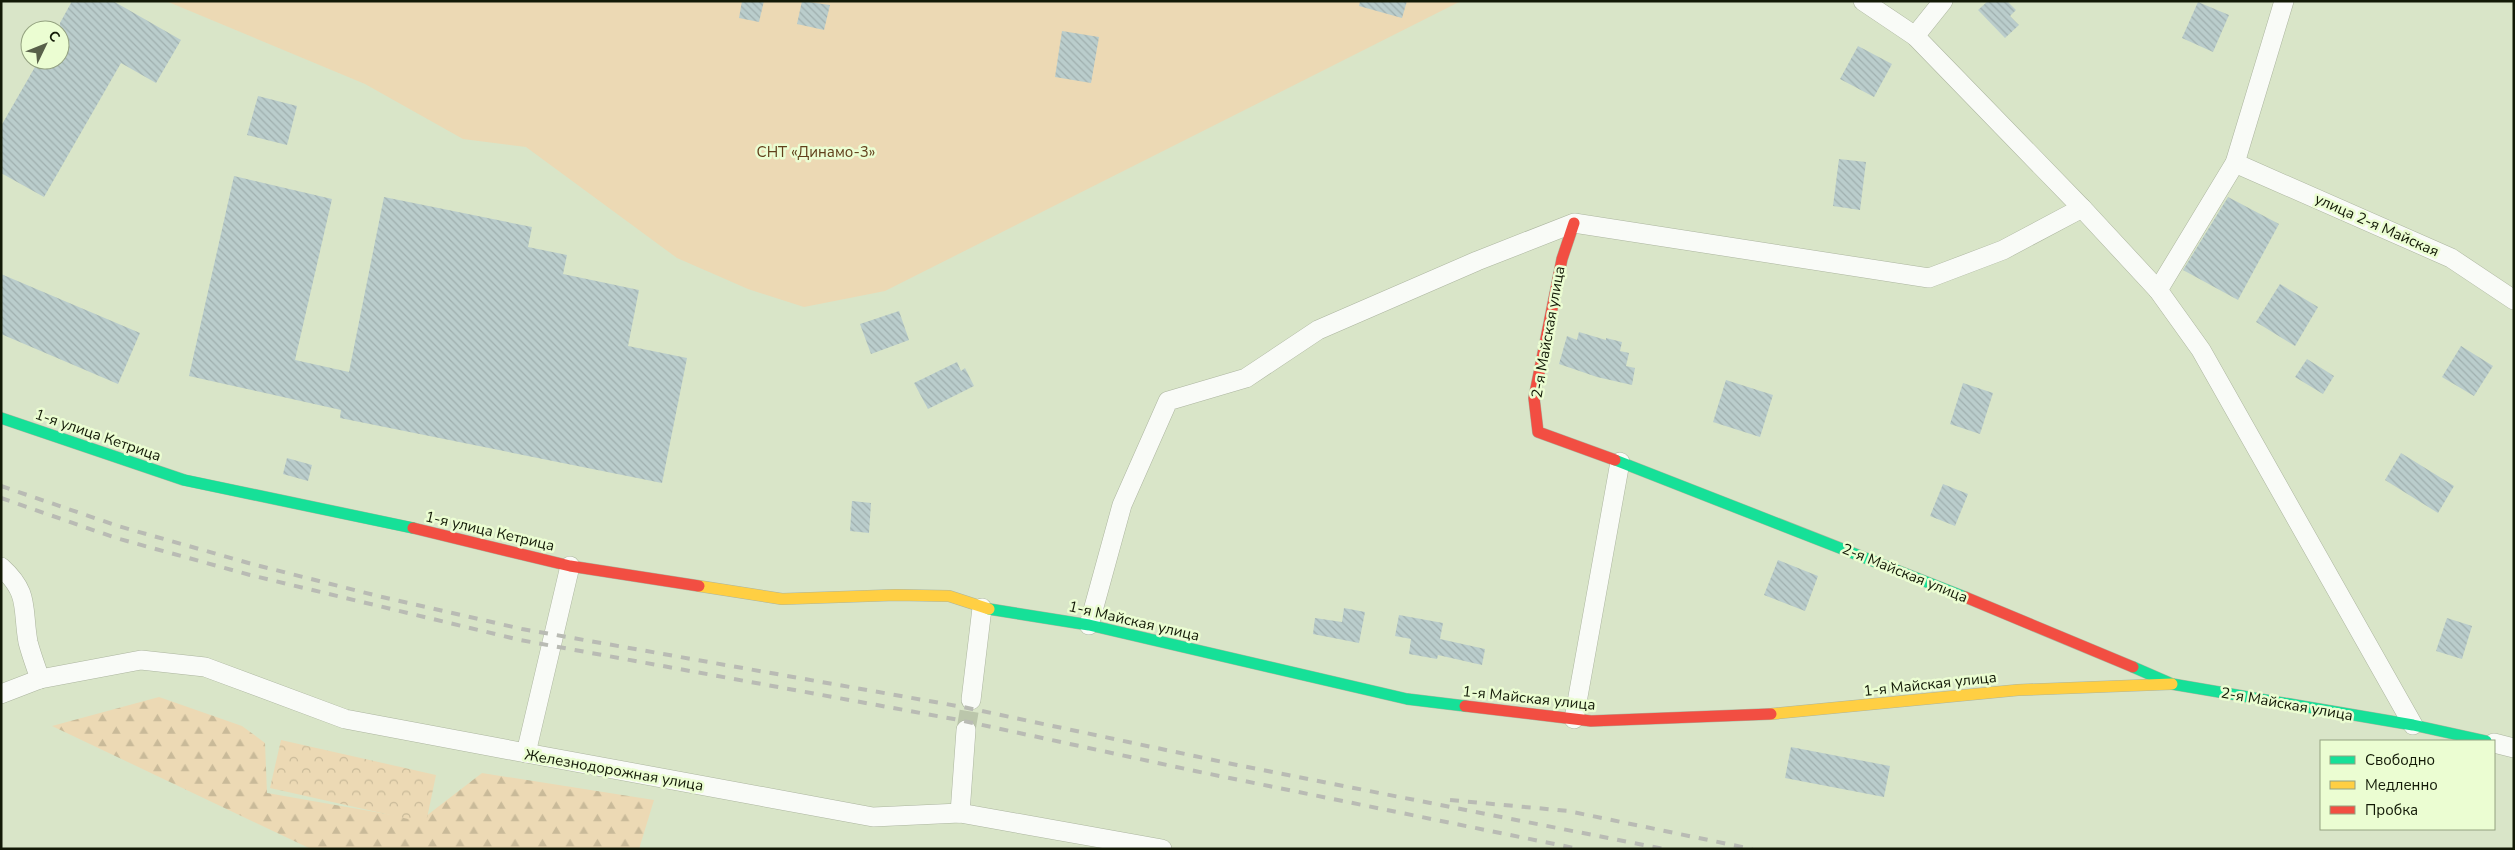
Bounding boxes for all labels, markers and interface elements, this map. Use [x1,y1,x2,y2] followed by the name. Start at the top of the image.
[20,20,70,70] north arrow
[44,27,65,47] text: С
[757,142,875,162] park label: СНТ «Динамо-3»
[2312,189,2442,261] street label: улица 2-я Майская
[1527,264,1569,400] street label: 2-я Майская улица
[32,404,164,466] street label: 1-я улица Кетрица
[423,506,557,556] street label: 1-я улица Кетрица
[1839,539,1971,607] street label: 2-я Майская улица
[1067,596,1201,646] street label: 1-я Майская улица
[1862,667,1998,701] street label: 1-я Майская улица
[1461,681,1597,715] street label: 1-я Майская улица
[2219,683,2355,725] street label: 2-я Майская улица
[2320,740,2495,830] legend
[523,744,705,796] street label: Железнодорожная улица
[2365,750,2435,770] text: Свободно
[2365,775,2438,795] text: Медленно
[2365,800,2418,820] text: Пробка

